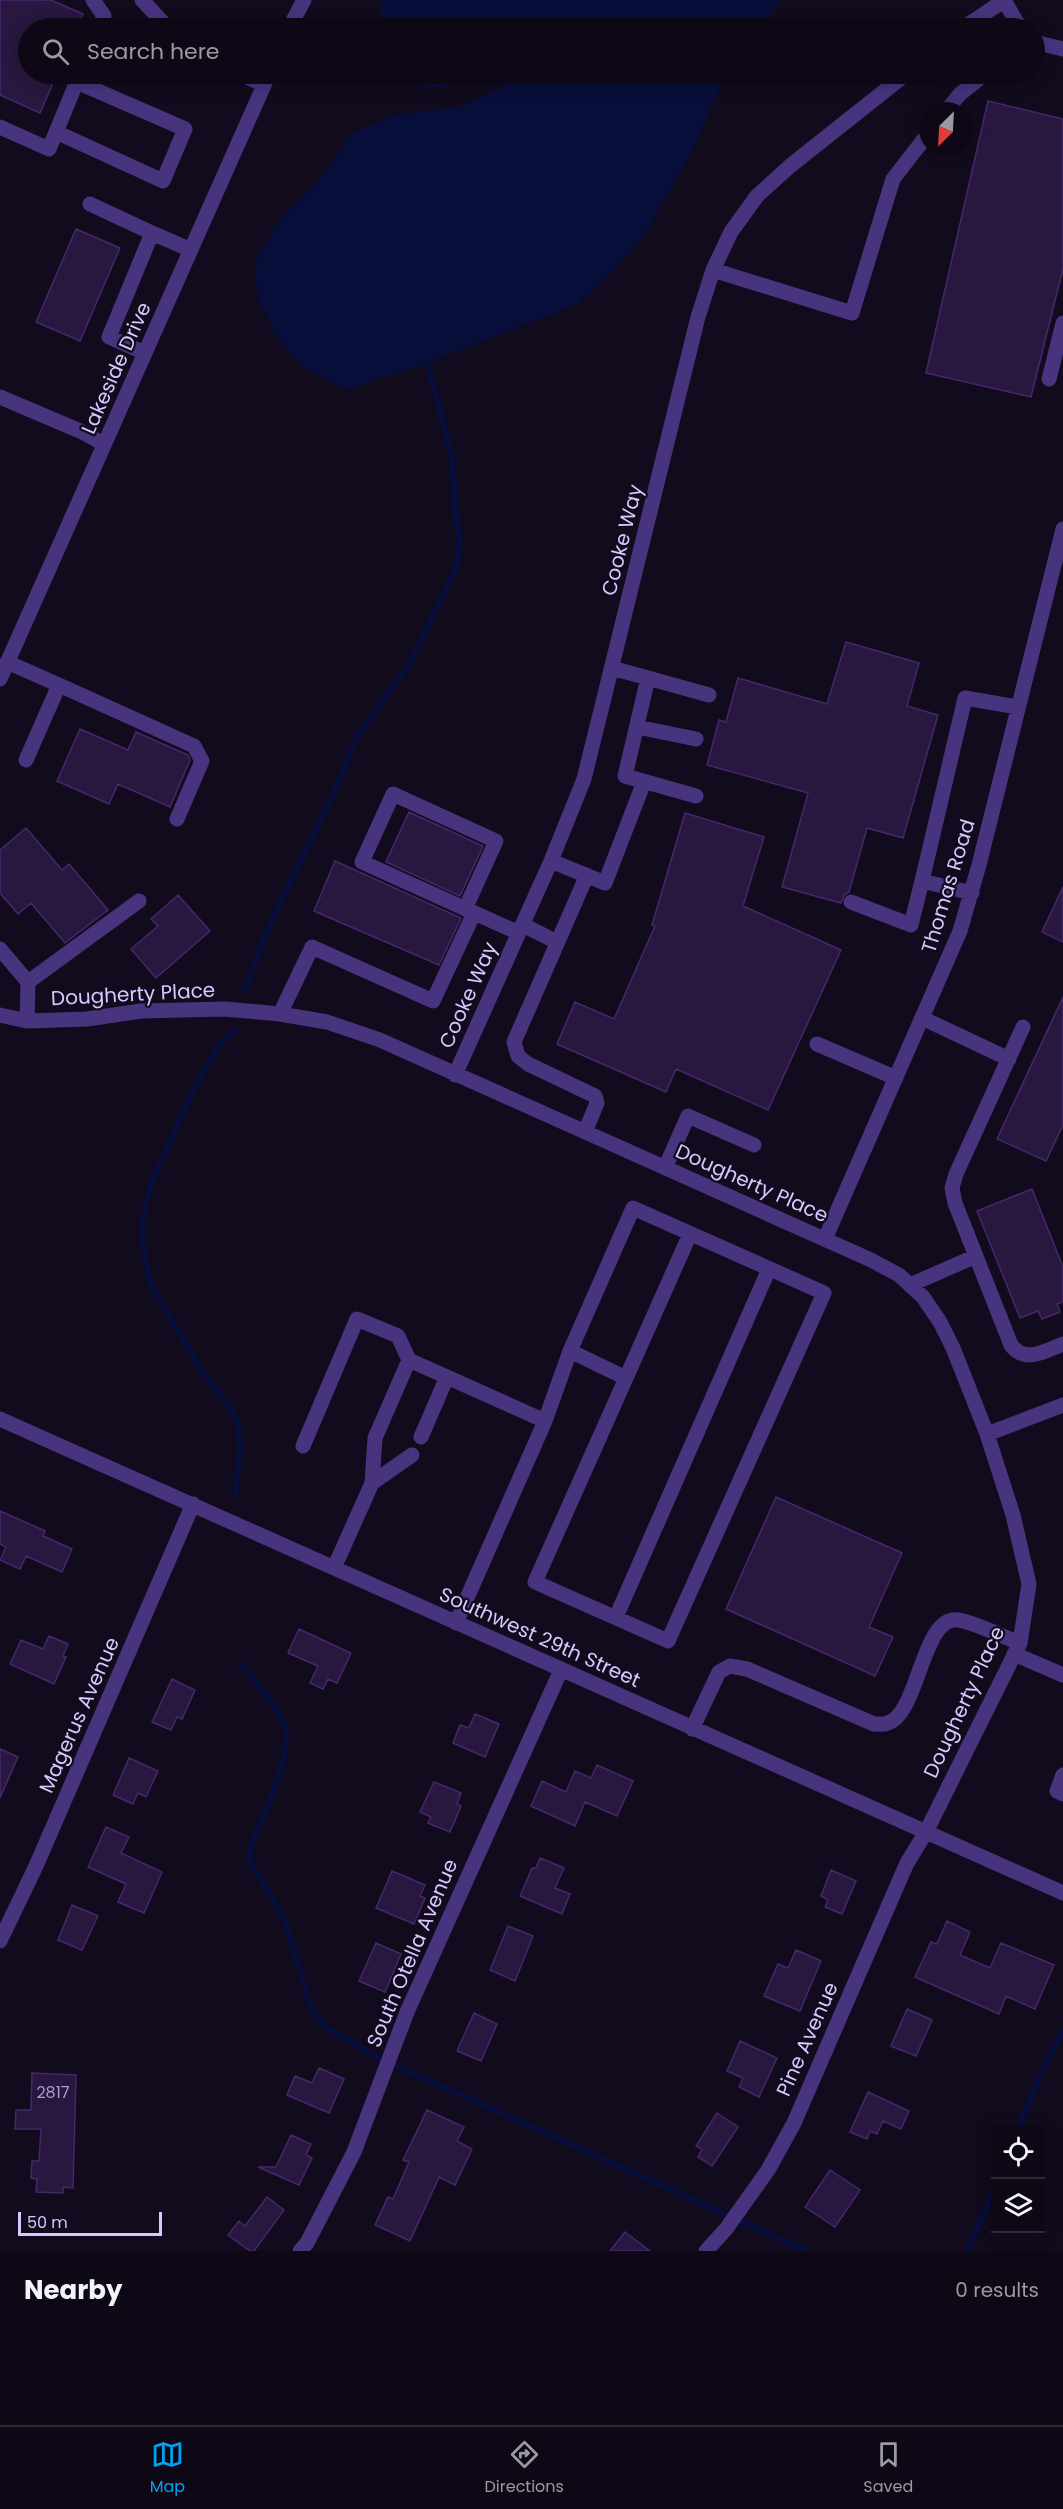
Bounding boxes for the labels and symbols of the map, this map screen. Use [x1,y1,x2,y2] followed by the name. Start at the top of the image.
[919,102,973,156] north arrow
[74,298,158,438] street label: Lakeside Drive
[595,482,649,598] street label: Cooke Way
[914,816,982,956] street label: Thomas Road
[432,938,504,1052] street label: Cooke Way
[50,976,216,1012] street label: Dougherty Place
[671,1137,833,1229] street label: Dougherty Place
[435,1580,645,1694] street label: Southwest 29th Street
[917,1622,1011,1782] street label: Dougherty Place
[32,1633,126,1797] street label: Magerus Avenue
[360,1855,464,2051] street label: South Otella Avenue
[769,1978,845,2100] street label: Pine Avenue
[36,2081,70,2104] house number: 2817
[18,2209,162,2236] scale bar

